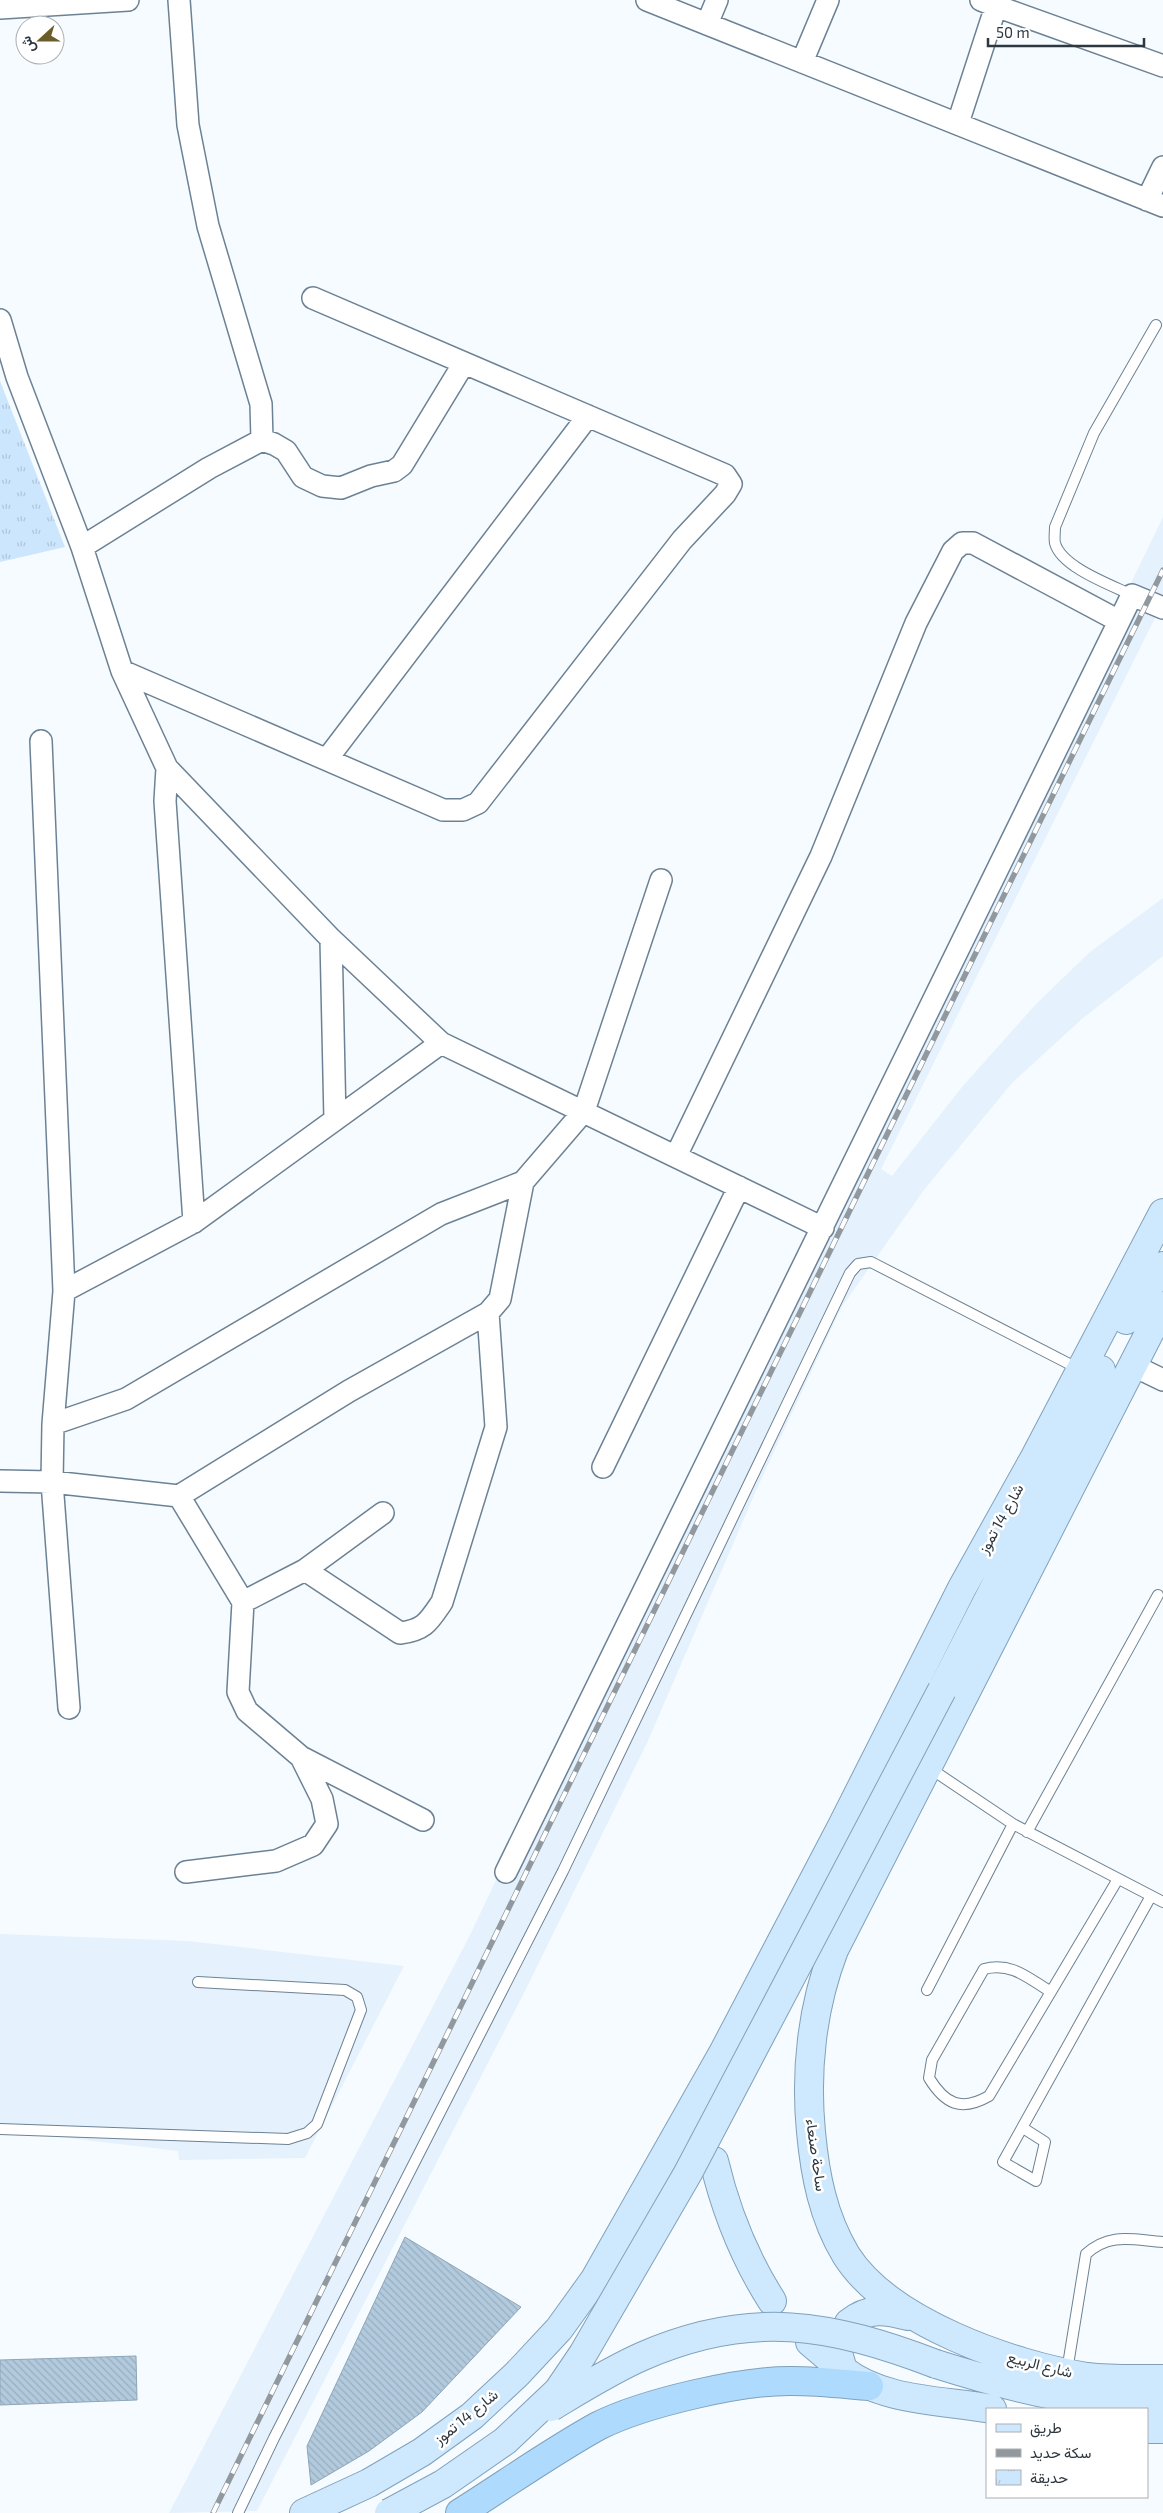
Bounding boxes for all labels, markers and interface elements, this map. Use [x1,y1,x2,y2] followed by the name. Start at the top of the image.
[15,15,65,65] north arrow
[988,15,1144,47] scale bar
[996,23,1030,41] text: 50 m
[16,33,39,56] text: ش
[973,1480,1029,1559] street label: شارع 14 تموز
[803,2117,831,2192] street label: ساحة صنعاء
[1005,2347,1075,2384] street label: شارع الربيع
[429,2385,503,2450] street label: شارع 14 تموز
[986,2408,1148,2498] legend
[1030,2418,1062,2438] text: طريق
[1030,2443,1091,2462] text: سكة حديد
[1030,2468,1068,2487] text: حديقة

